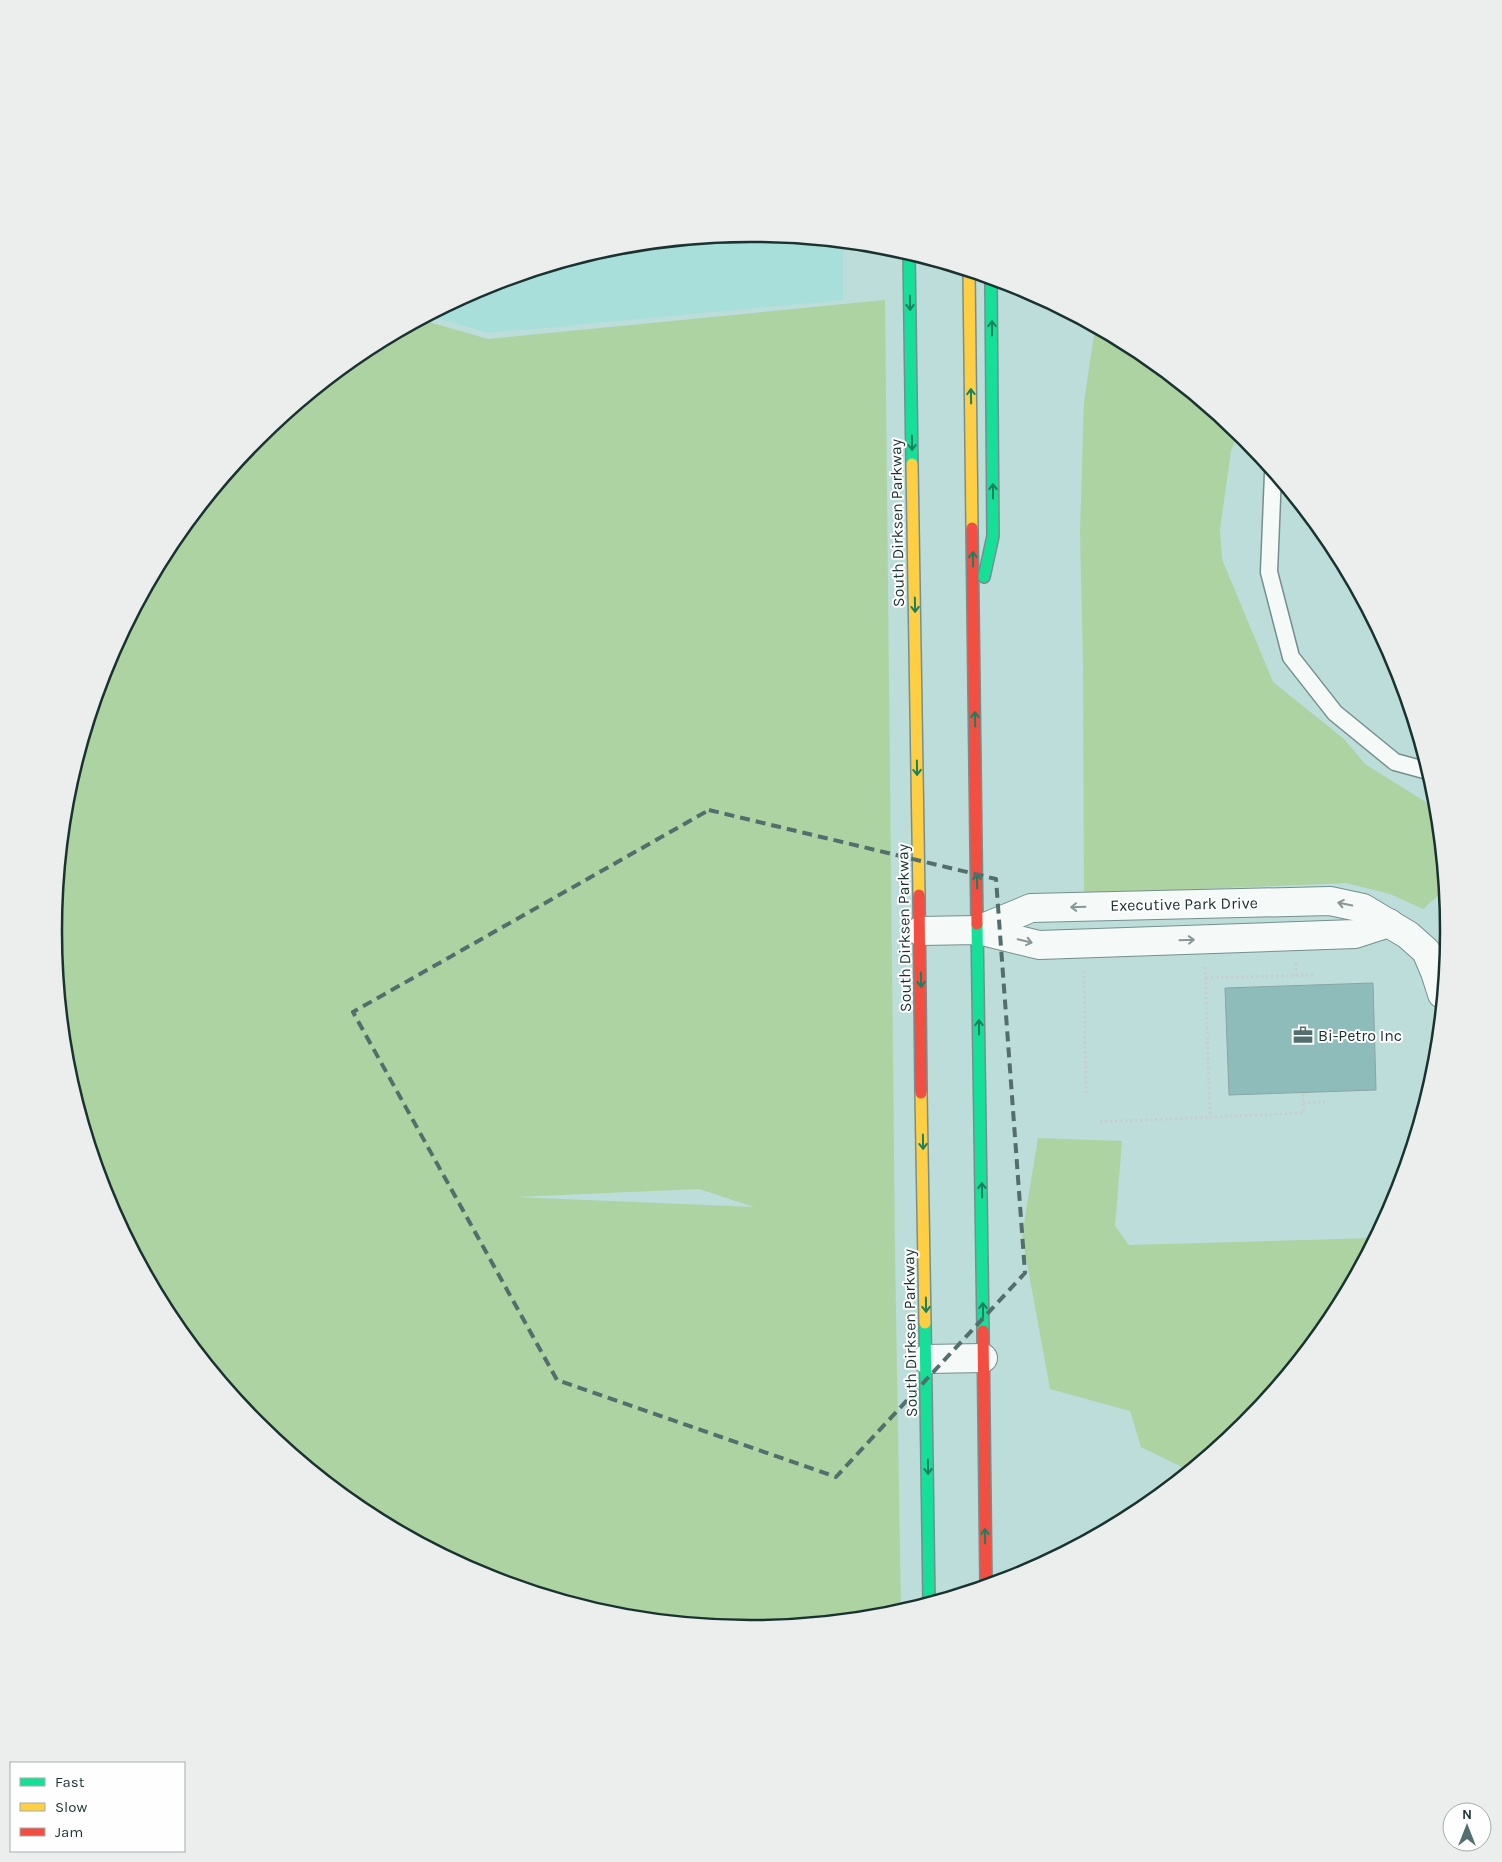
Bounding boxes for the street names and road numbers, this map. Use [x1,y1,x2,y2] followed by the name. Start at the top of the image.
[886,438,908,607] street label: South Dirksen Parkway
[893,843,915,1012] street label: South Dirksen Parkway
[1110,893,1258,915] street label: Executive Park Drive
[899,1248,921,1417] street label: South Dirksen Parkway

